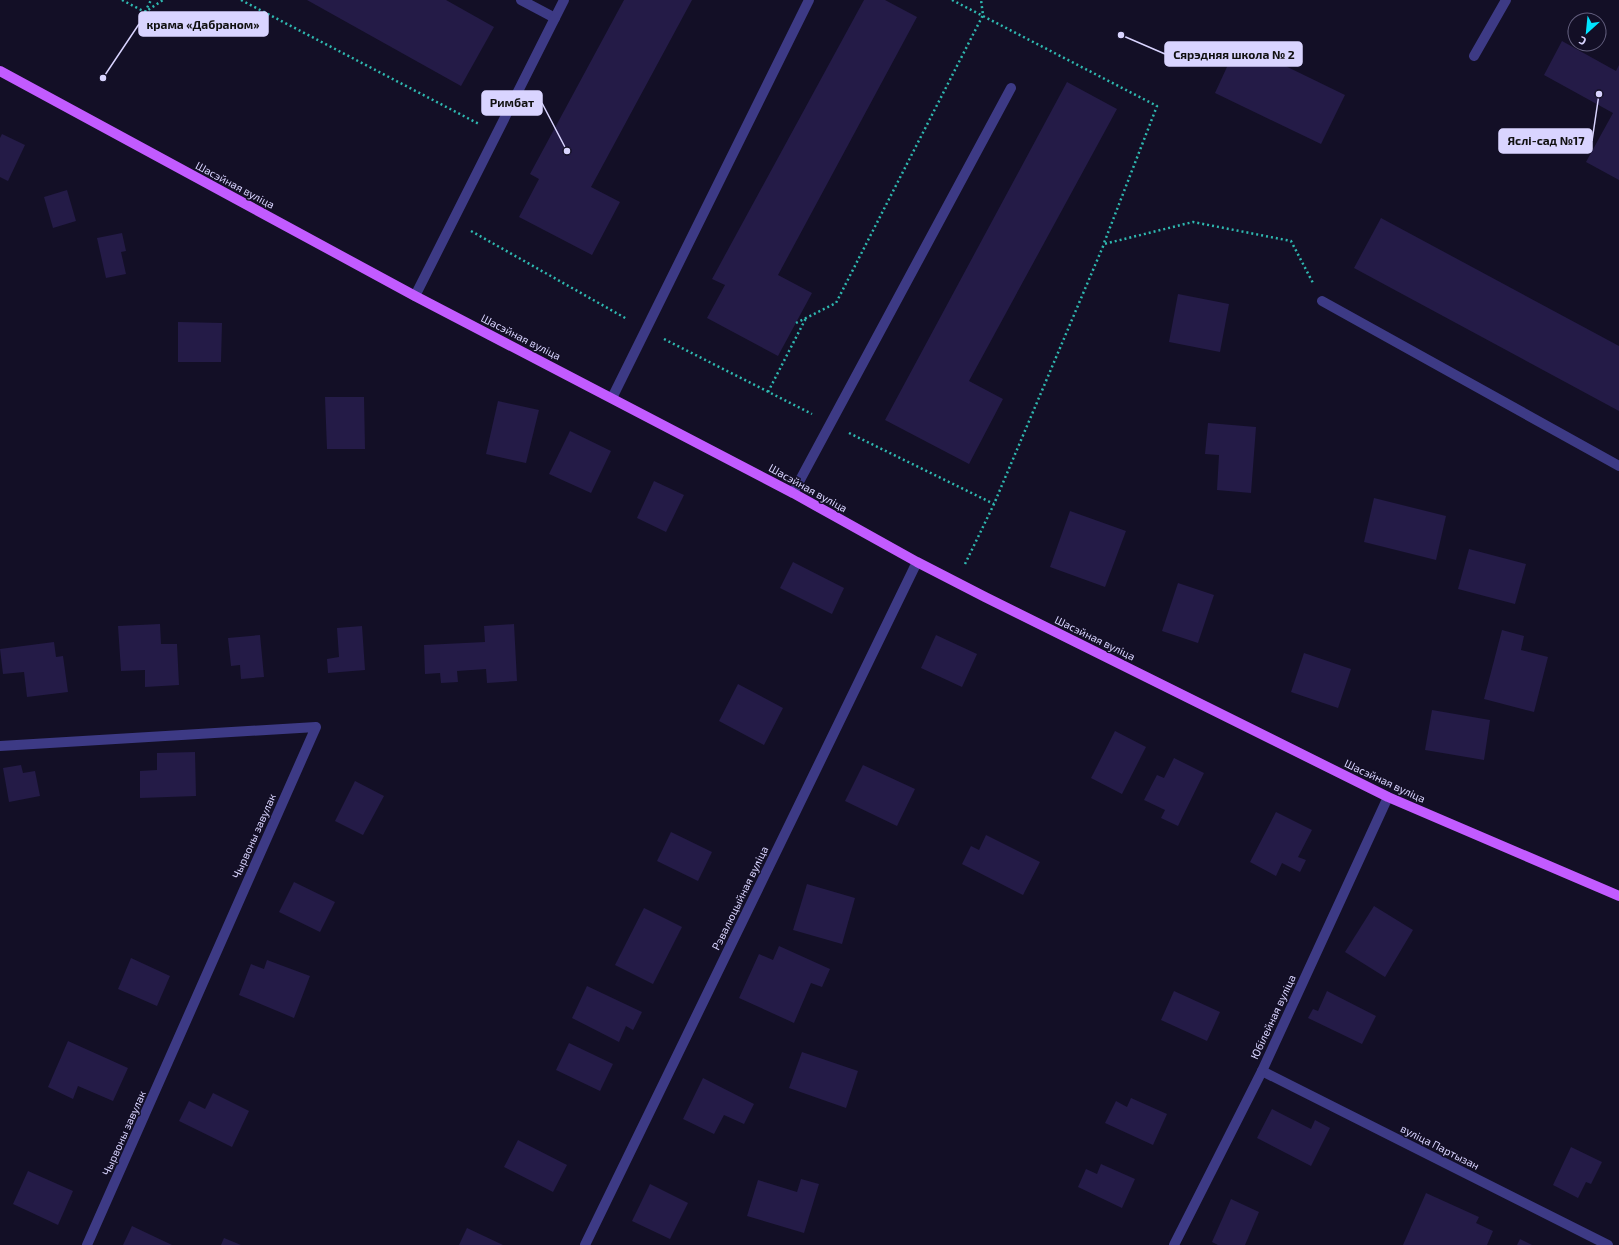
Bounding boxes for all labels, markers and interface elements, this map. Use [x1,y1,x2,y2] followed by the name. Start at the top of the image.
[139,12,268,36] callout: крама «Дабраном»
[1567,12,1607,52] north arrow
[147,17,260,31] text: крама «Дабраном»
[1576,34,1588,49] text: С
[1165,42,1302,66] callout: Сярэдняя школа № 2
[1173,47,1295,61] text: Сярэдняя школа № 2
[482,91,542,115] callout: Римбат
[490,95,534,109] text: Римбат
[1499,129,1592,153] callout: Яслі-сад №17
[1507,133,1585,147] text: Яслі-сад №17
[193,158,277,212] street label: Шасэйная вуліца
[479,311,563,363] street label: Шасэйная вуліца
[766,461,850,515] street label: Шасэйная вуліца
[1053,612,1137,664] street label: Шасэйная вуліца
[1342,756,1428,806] street label: Шасэйная вуліца
[229,791,279,881] street label: Чырвоны завулак
[709,844,771,952] street label: Рэвалюцыйная вуліца
[1247,972,1299,1062] street label: Юбілейная вуліца
[99,1088,149,1178] street label: Чырвоны завулак
[1398,1121,1482,1173] street label: вуліца Партызан

